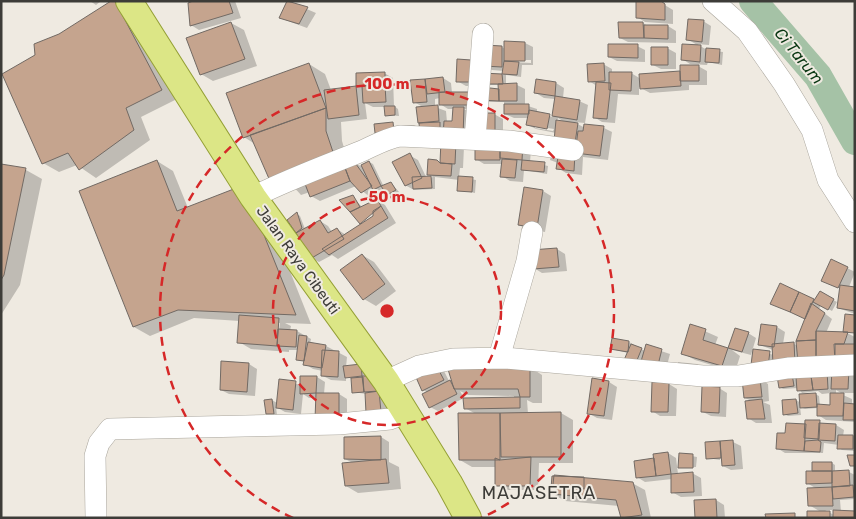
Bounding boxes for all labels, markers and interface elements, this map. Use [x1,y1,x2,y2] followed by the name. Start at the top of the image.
[771,24,827,88] water label: Ci Tarum
[365,75,409,93] text: 100 m
[369,188,405,206] text: 50 m
[253,202,343,318] street label: Jalan Raya Cibeuti
[378,302,396,320] centre of rings
[482,482,596,504] district label: MAJASETRA

